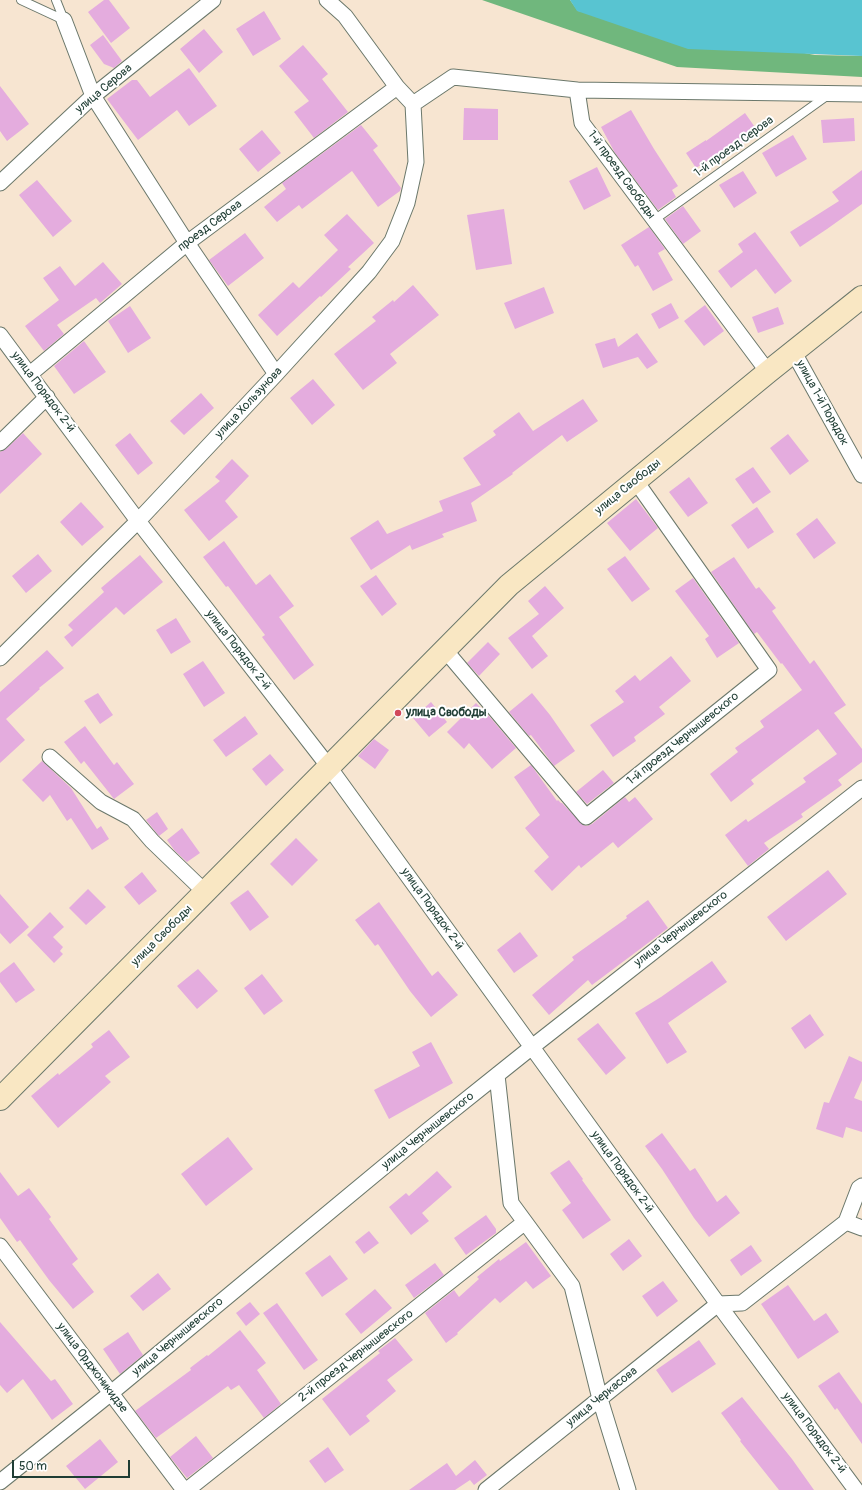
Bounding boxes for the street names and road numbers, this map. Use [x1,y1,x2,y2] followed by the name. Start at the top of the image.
[73,61,135,117] street label: улица Серова
[691,113,777,181] street label: 1-й проезд Серова
[584,128,658,222] street label: 1-й проезд Свободы
[175,197,245,255] street label: проезд Серова
[8,349,78,435] street label: улица Порядок 2-й
[793,358,851,448] street label: улица 1-й Порядок
[212,364,286,442] street label: улица Хользунова
[592,456,664,518] street label: улица Свободы
[202,607,274,693] street label: улица Порядок 2-й
[624,689,742,789] street label: 1-й проезд Чернышевского
[398,865,466,953] street label: улица Порядок 2-й
[631,888,731,970] street label: улица Чернышевского
[128,902,196,970] street label: улица Свободы
[379,1089,477,1173] street label: улица Чернышевского
[588,1128,656,1216] street label: улица Порядок 2-й
[129,1295,227,1379] street label: улица Чернышевского
[296,1307,416,1405] street label: 2-й проезд Чернышевского
[53,1320,131,1416] street label: улица Орджоникидзе
[564,1364,640,1430] street label: улица Черкасова
[779,1390,849,1476] street label: улица Порядок 2-й

